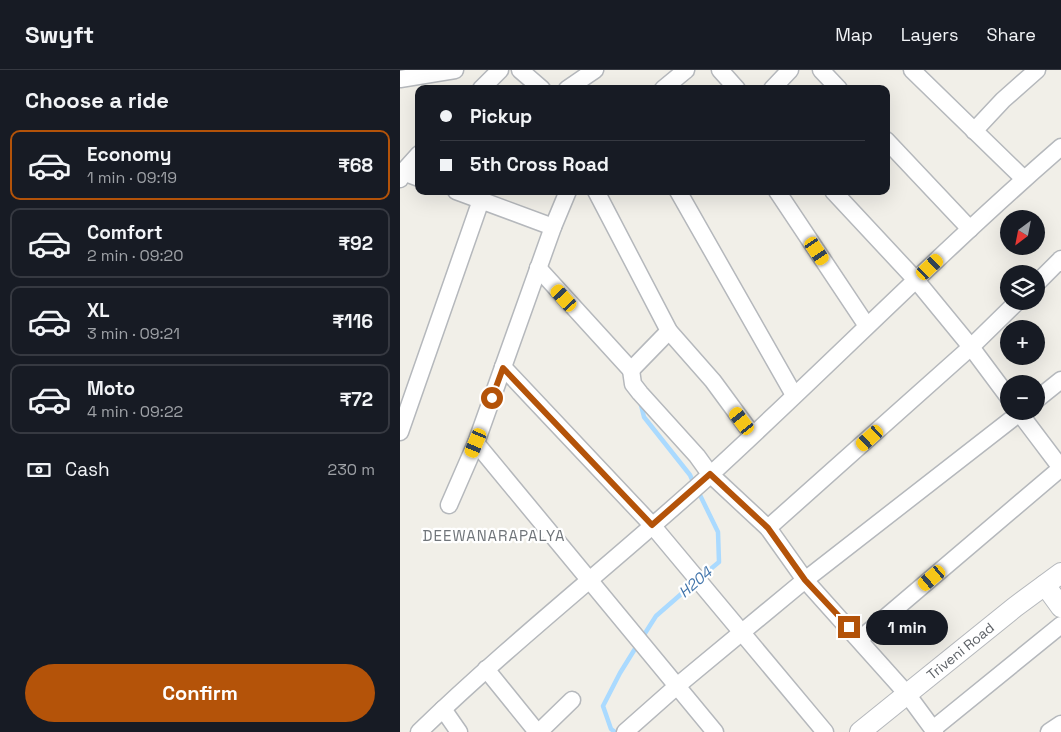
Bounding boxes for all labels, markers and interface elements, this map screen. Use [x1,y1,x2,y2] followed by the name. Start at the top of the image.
[25,19,94,50] text: Swyft
[835,23,873,46] text: Map
[901,23,958,46] text: Layers
[986,23,1036,46] text: Share
[25,86,169,114] text: Choose a ride
[470,104,532,129] text: Pickup
[87,142,171,167] text: Economy
[27,143,72,188] icon: car
[470,152,609,177] text: 5th Cross Road
[338,153,373,178] text: ₹68
[87,167,177,188] text: 1 min · 09:19
[1000,210,1045,255] north arrow
[1000,210,1045,420] map controls
[87,220,163,245] text: Comfort
[27,221,72,266] icon: car
[338,231,373,256] text: ₹92
[802,234,831,268] car
[87,245,183,266] text: 2 min · 09:20
[913,251,946,283] car
[1000,265,1045,310] button: layers
[548,282,579,314] car
[87,298,110,323] text: XL
[27,299,72,344] icon: car
[332,309,373,334] text: ₹116
[1000,320,1045,365] button: +
[87,323,180,344] text: 3 min · 09:21
[1000,375,1045,420] button: −
[87,376,135,401] text: Moto
[27,377,72,422] icon: car
[339,387,373,412] text: ₹72
[481,387,503,409] route start
[87,401,183,422] text: 4 min · 09:22
[726,405,757,437] car
[853,422,886,454] car
[463,426,488,460] car
[25,456,53,484] icon: cash
[65,457,110,482] text: Cash
[328,459,375,480] text: 230 m
[423,526,565,545] district label: DEEWANARAPALYA
[674,562,716,602] water label: H204
[915,563,948,593] car
[866,610,949,644] callout: 1 min
[838,616,860,638] route end
[887,617,927,638] text: 1 min
[923,618,998,684] street label: Triveni Road
[25,664,375,722] button: Confirm

